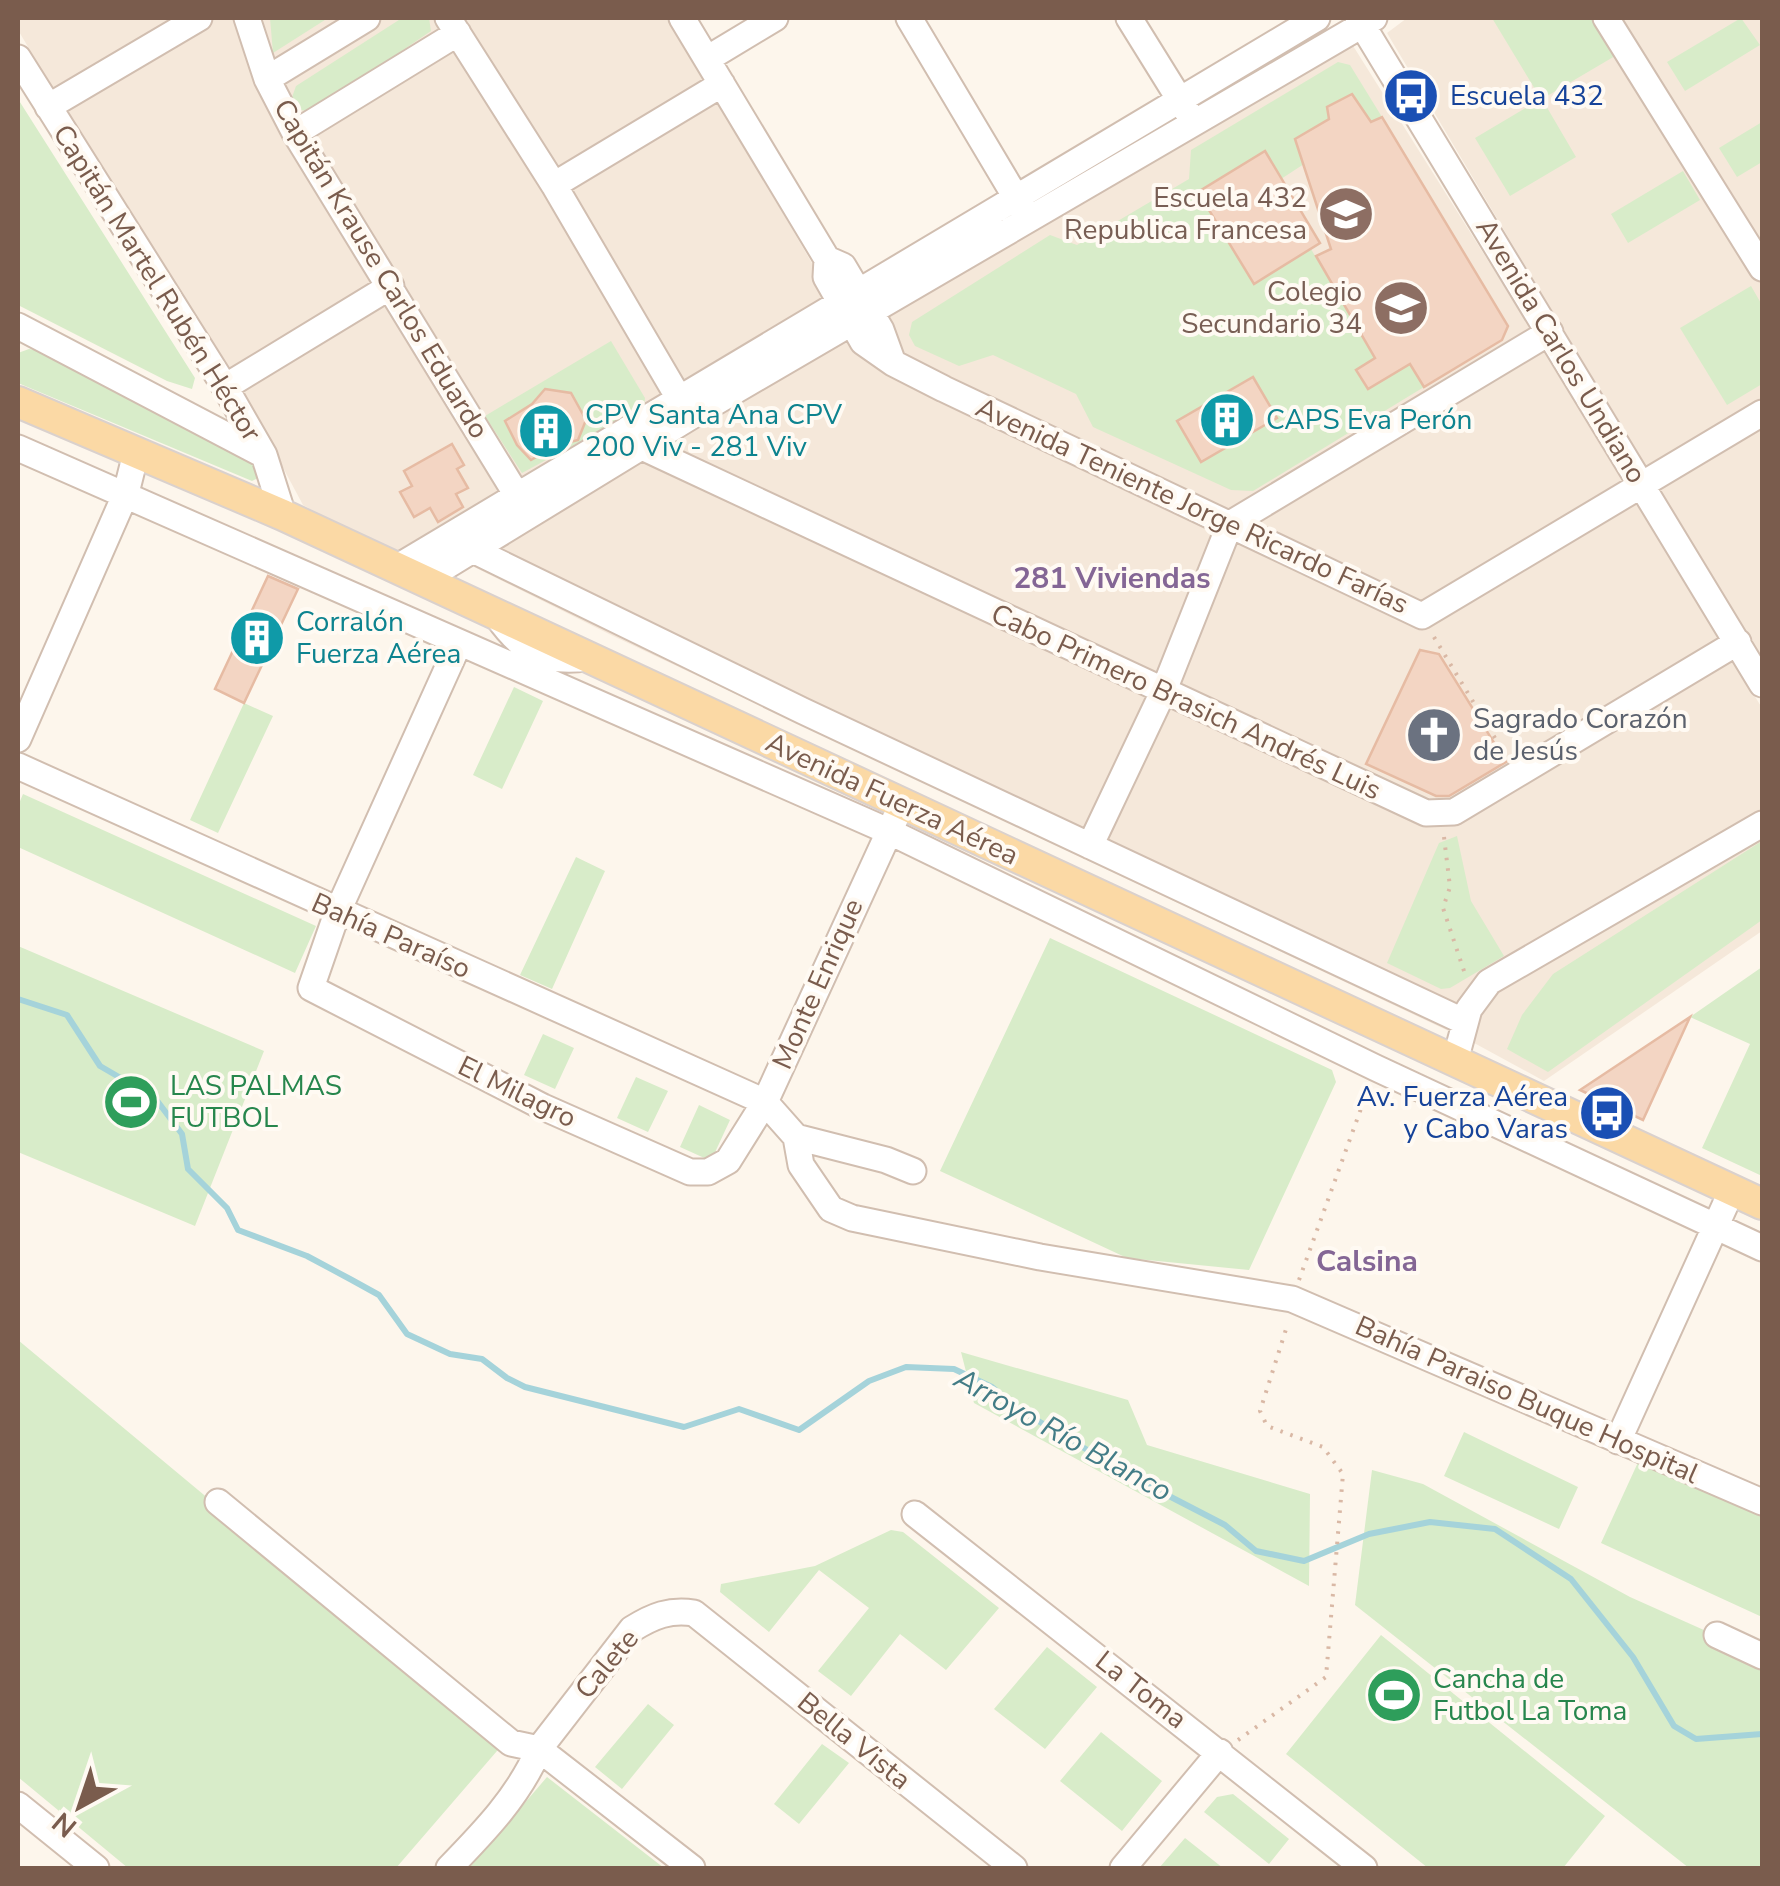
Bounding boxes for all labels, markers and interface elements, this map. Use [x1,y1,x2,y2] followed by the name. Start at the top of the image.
[1381,66,1441,126] bus stop icon: Escuela 432
[1450,77,1604,115] place label: Escuela 432
[264,92,498,446] street label: Capitán Krause Carlos Eduardo
[44,118,270,448] street label: Capitán Martel Rubén Héctor
[1064,179,1307,249] place label: Escuela 432 Republica Francesa
[1316,184,1376,244] school or university icon: Escuela 432 Republica Francesa
[1467,212,1655,490] street label: Avenida Carlos Undiano
[1181,273,1362,343] place label: Colegio Secundario 34
[1371,278,1431,338] school or university icon: Colegio Secundario 34
[969,389,1415,623] street label: Avenida Teniente Jorge Ricardo Farías
[1197,390,1257,450] building icon: CAPS Eva Perón
[585,396,843,466] place label: CPV Santa Ana CPV 200 Viv - 281 Viv
[516,401,576,461] building icon: CPV Santa Ana CPV 200 Viv - 281 Viv
[1266,401,1472,439] place label: CAPS Eva Perón
[1013,558,1211,599] district label: 281 Viviendas
[985,595,1387,809] street label: Cabo Primero Brasich Andrés Luis
[296,603,461,673] place label: Corralón Fuerza Aérea
[227,608,287,668] building icon: Corralón Fuerza Aérea
[1473,700,1688,770] place label: Sagrado Corazón de Jesús
[1404,705,1464,765] church icon: Sagrado Corazón de Jesús
[759,724,1025,874] street label: Avenida Fuerza Aérea
[305,884,477,988] street label: Bahía Paraíso
[763,893,873,1075] street label: Monte Enrique
[452,1047,582,1137] street label: El Milagro
[170,1067,342,1137] place label: LAS PALMAS FUTBOL
[101,1072,161,1132] sports icon: LAS PALMAS FUTBOL
[1356,1078,1568,1148] place label: Av. Fuerza Aérea y Cabo Varas
[1577,1083,1637,1143] bus stop icon: Av. Fuerza Aérea y Cabo Varas
[1316,1241,1418,1282] district label: Calsina
[1349,1307,1705,1493] street label: Bahía Paraiso Buque Hospital
[946,1358,1179,1512] water label: Arroyo Río Blanco
[566,1621,648,1707] street label: Calete
[1087,1642,1195,1738] street label: La Toma
[1433,1660,1627,1730] place label: Cancha de Futbol La Toma
[1364,1665,1424,1725] sports icon: Cancha de Futbol La Toma
[789,1683,919,1799] street label: Bella Vista
[30,1756,130,1856] north arrow
[44,1803,85,1846] text: N

